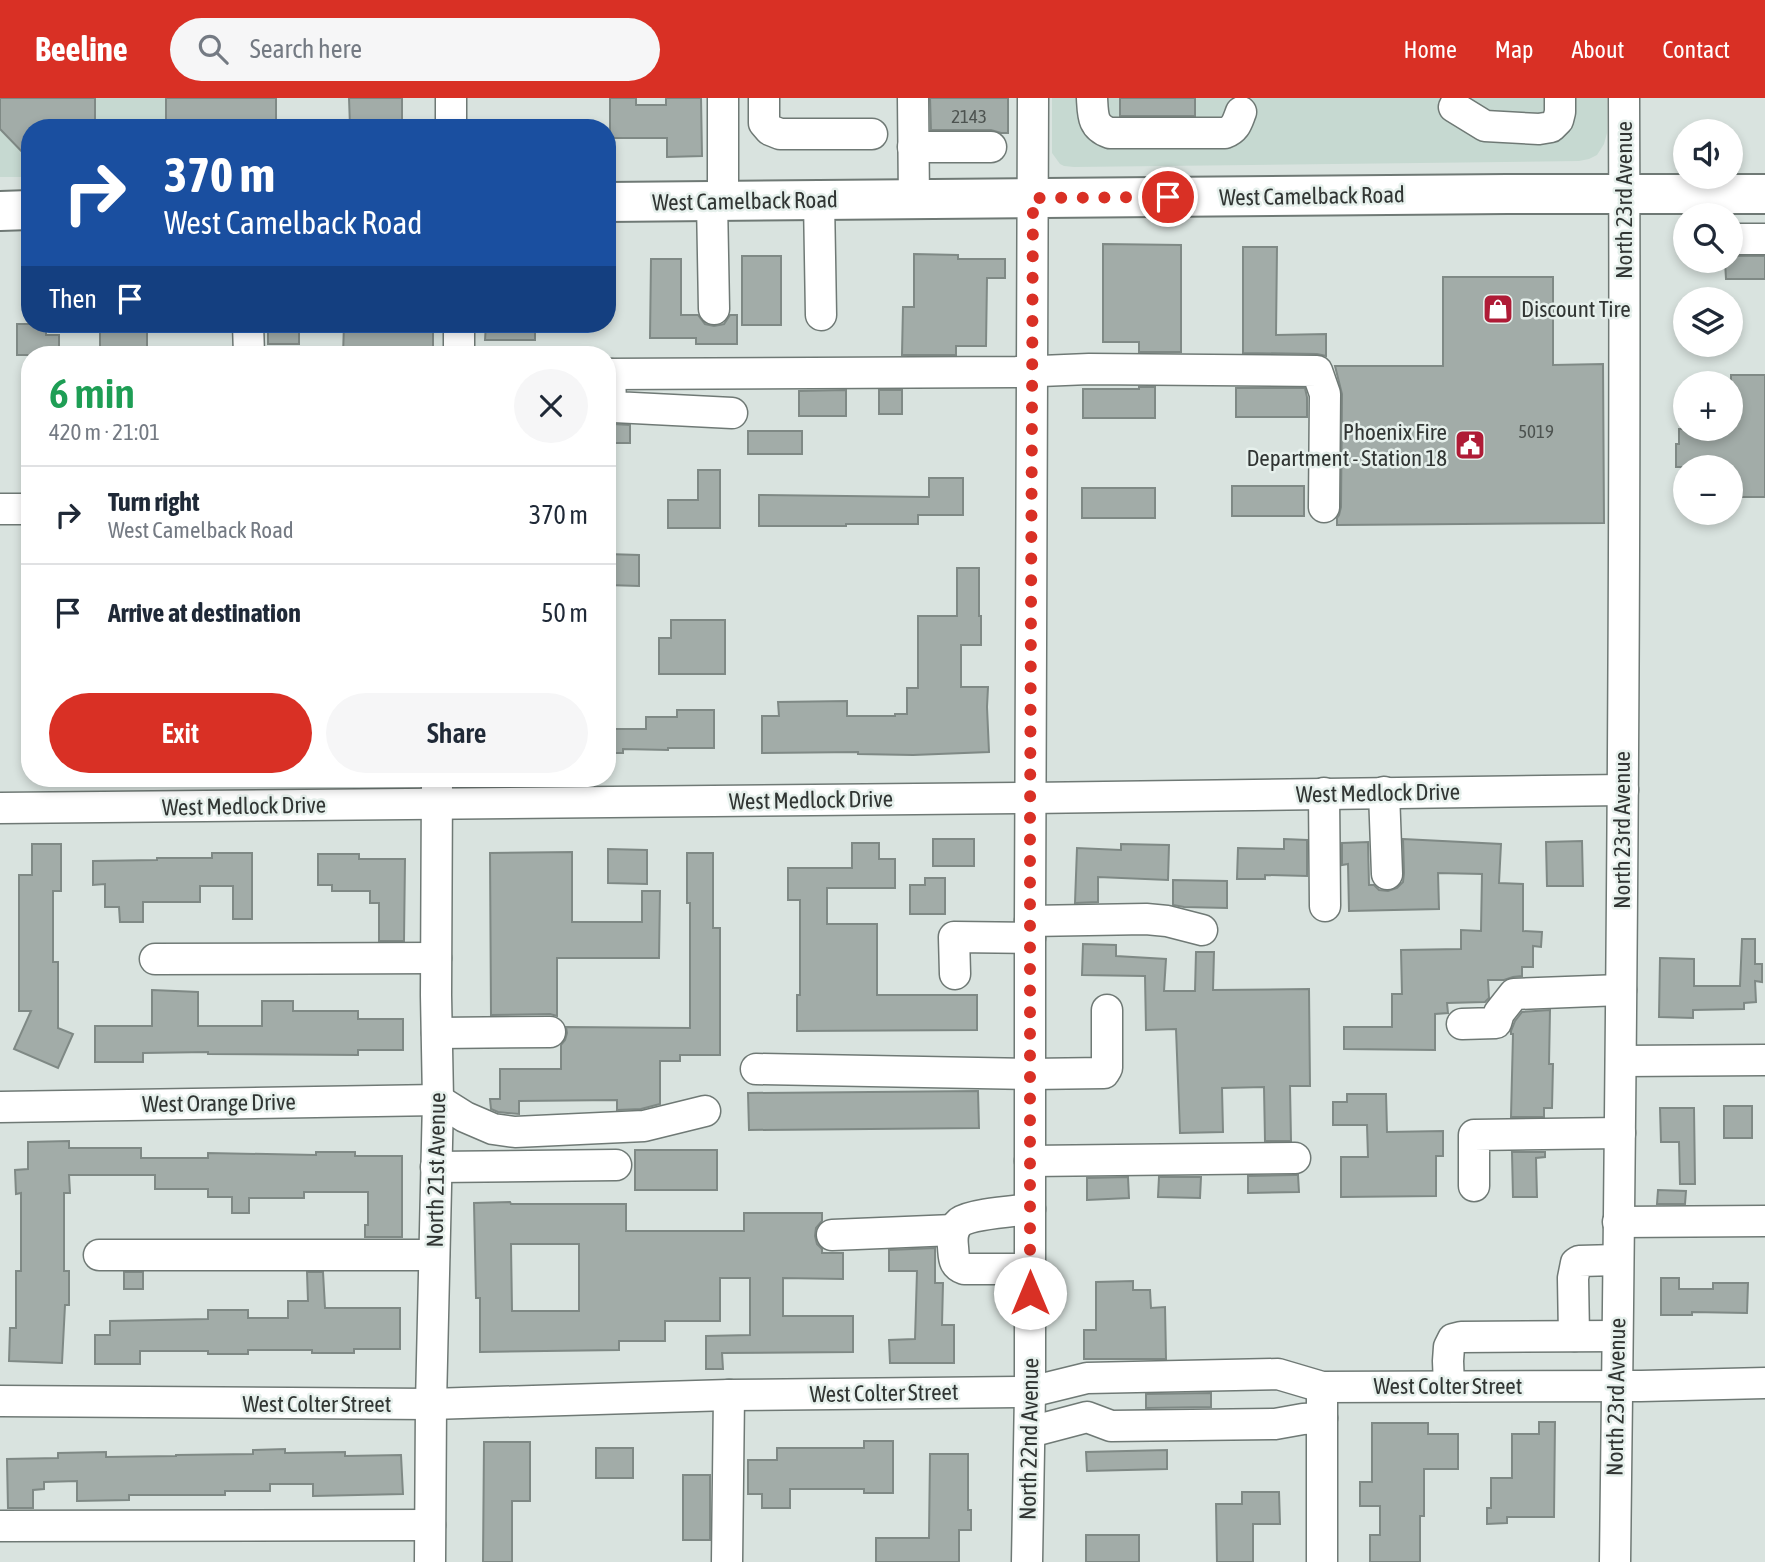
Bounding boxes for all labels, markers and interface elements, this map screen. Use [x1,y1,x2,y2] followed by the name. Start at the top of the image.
[170,18,660,81] search box
[35,30,128,68] text: Beeline
[194,30,232,68] icon: search
[250,34,362,64] text: Search here
[1403,36,1457,63] text: Home
[1495,36,1533,63] text: Map
[1571,36,1624,63] text: About
[1662,36,1730,63] text: Contact
[951,105,987,127] house number: 2143
[1673,119,1743,525] map controls
[1673,119,1743,189] button: sound
[1611,121,1637,279] street label: North 23rd Avenue
[164,146,275,202] text: 370 m
[49,147,140,238] icon: right
[1138,167,1198,227] pin
[1149,178,1187,216] icon: arrive
[1219,181,1405,211] street label: West Camelback Road
[652,186,838,216] street label: West Camelback Road
[1673,203,1743,273] button: search
[164,204,422,241] text: West Camelback Road
[111,280,149,318] icon: arrive
[49,284,97,314] text: Then
[1673,287,1743,357] button: layers
[1481,292,1515,326] shop icon: Discount Tire
[1521,296,1631,322] place label: Discount Tire
[49,369,135,417] text: 6 min
[514,369,588,443] button: close
[1673,371,1743,441] button: +
[49,419,160,445] text: 420 m · 21:01
[1246,419,1447,471] place label: Phoenix Fire Department - Station 18
[1518,420,1554,442] house number: 5019
[1453,428,1487,462] public building icon: Phoenix Fire Department - Station 18
[1673,455,1743,525] button: −
[108,487,199,517] text: Turn right
[49,496,87,534] icon: right
[529,500,588,530] text: 370 m
[108,517,294,543] text: West Camelback Road
[49,594,87,632] icon: arrive
[108,598,301,628] text: Arrive at destination
[541,598,588,628] text: 50 m
[49,693,312,773] button: Exit
[326,693,588,773] button: Share
[1609,751,1635,909] street label: North 23rd Avenue
[1296,779,1460,807] street label: West Medlock Drive
[729,786,893,814] street label: West Medlock Drive
[162,792,326,820] street label: West Medlock Drive
[142,1089,296,1117] street label: West Orange Drive
[422,1092,450,1248] street label: North 21st Avenue
[993,1256,1067,1330] position arrow
[1602,1318,1630,1476] street label: North 23rd Avenue
[1015,1358,1043,1520] street label: North 22nd Avenue
[1374,1373,1522,1399] street label: West Colter Street
[809,1379,959,1407] street label: West Colter Street
[243,1391,391,1417] street label: West Colter Street

